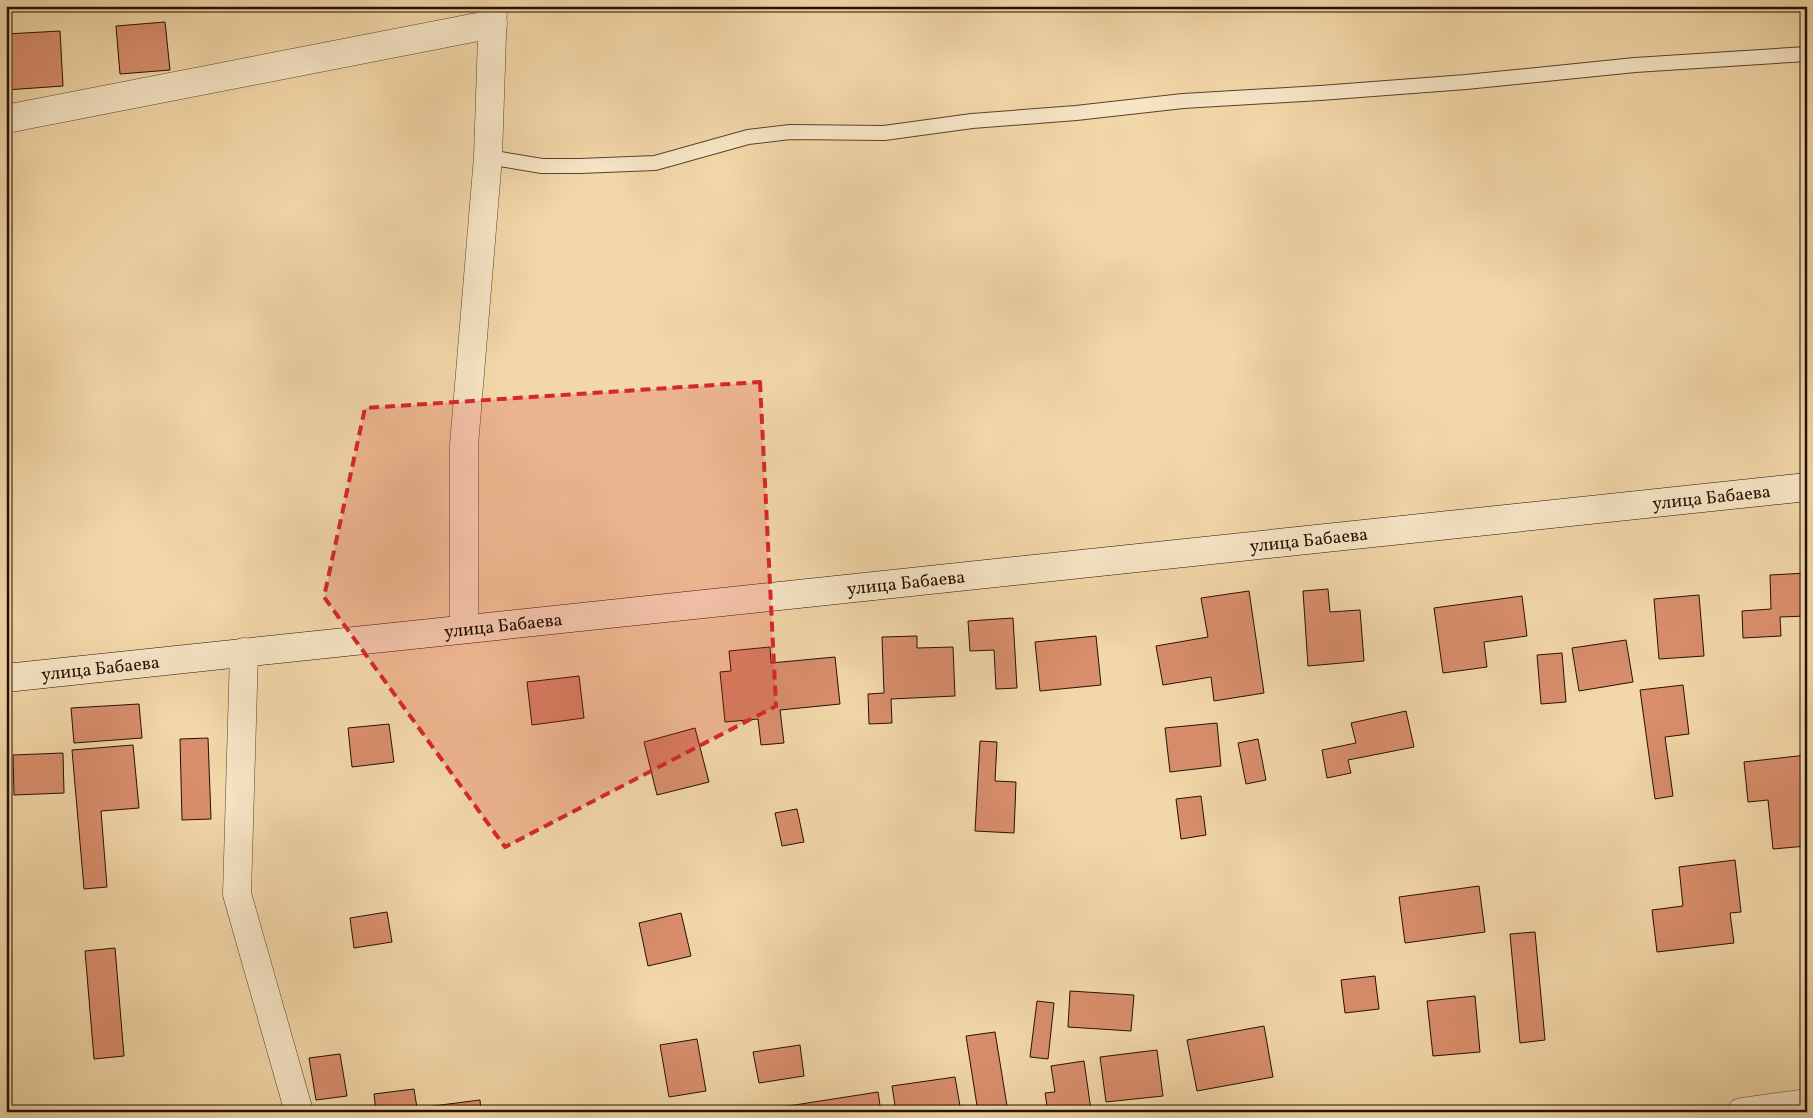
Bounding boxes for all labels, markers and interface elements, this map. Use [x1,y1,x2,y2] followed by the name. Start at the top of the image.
[1651,480,1772,517] street label: улица Бабаева
[1248,523,1369,560] street label: улица Бабаева
[846,565,967,603] street label: улица Бабаева
[443,608,564,645] street label: улица Бабаева
[40,651,161,688] street label: улица Бабаева

